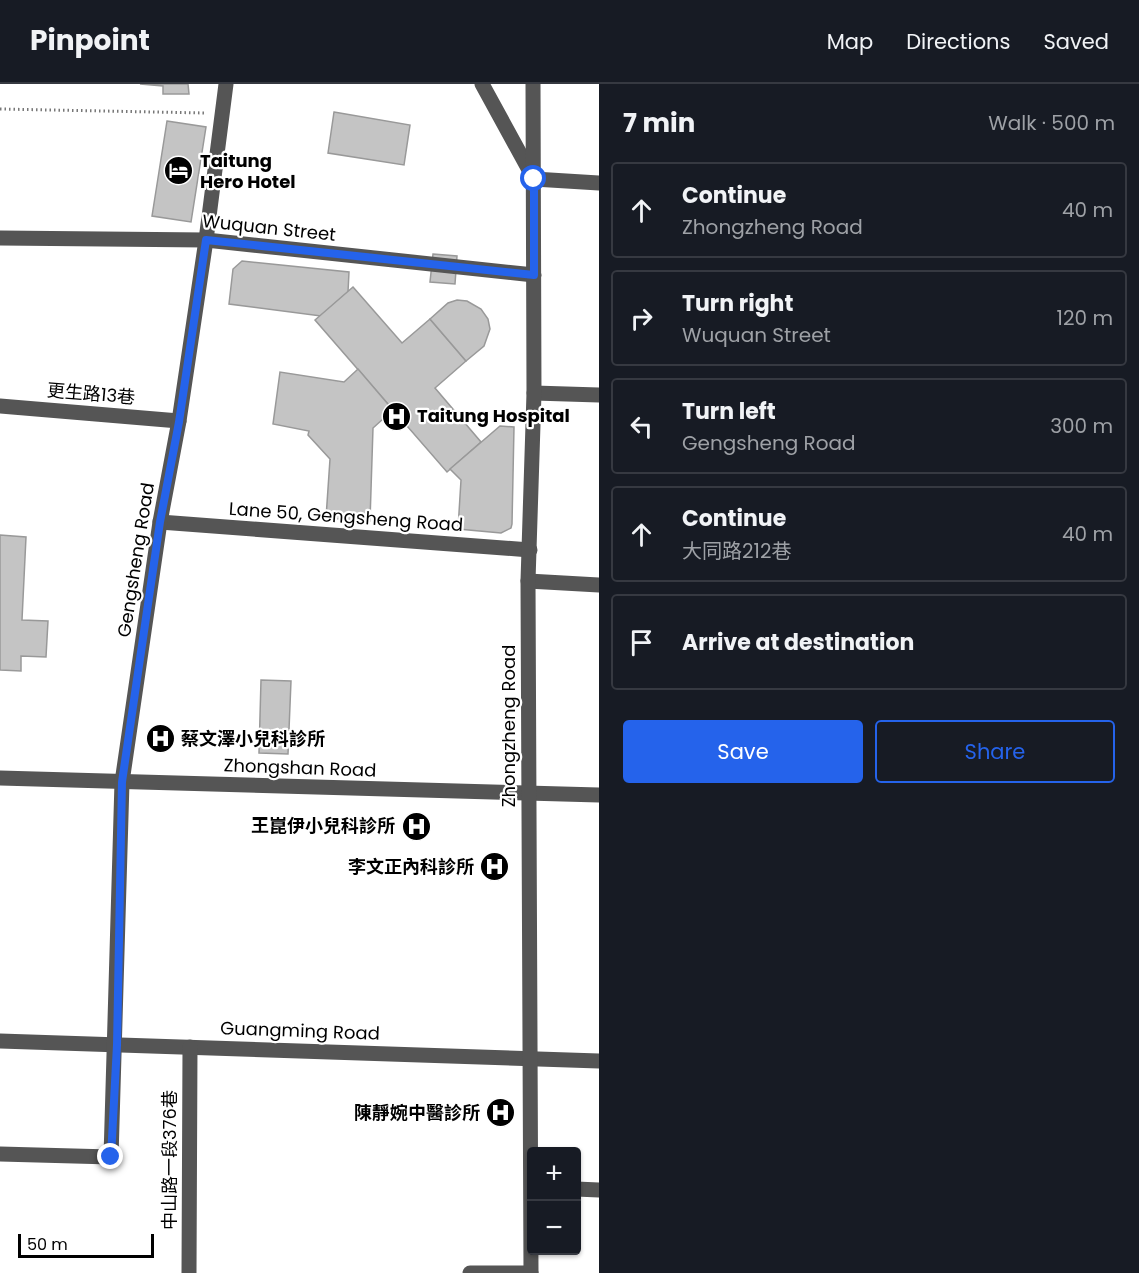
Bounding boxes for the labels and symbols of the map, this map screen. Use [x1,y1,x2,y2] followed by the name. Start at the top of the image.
[200,148,296,194] place label: Taitung Hero Hotel
[163,155,195,187] hotel icon: Taitung Hero Hotel
[520,165,546,191] route start
[201,208,337,247] street label: Wuquan Street
[46,377,136,410] street label: 更生路13巷
[380,400,412,432] hospital icon: Taitung Hospital
[417,403,570,428] place label: Taitung Hospital
[111,481,160,639] street label: Gengsheng Road
[228,496,464,537] street label: Lane 50, Gengsheng Road
[496,645,521,807] street label: Zhongzheng Road
[144,723,176,755] hospital icon: 蔡文澤小兒科診所
[181,726,325,751] place label: 蔡文澤小兒科診所
[223,752,377,783] street label: Zhongshan Road
[400,810,432,842] hospital icon: 王崑伊小兒科診所
[251,813,395,838] place label: 王崑伊小兒科診所
[479,851,511,883] hospital icon: 李文正內科診所
[348,854,474,879] place label: 李文正內科診所
[220,1015,380,1046] street label: Guangming Road
[157,1090,182,1230] street label: 中山路一段376巷
[485,1097,517,1129] hospital icon: 陳靜婉中醫診所
[354,1100,480,1125] place label: 陳靜婉中醫診所
[97,1143,123,1169] route end
[18,1231,154,1258] scale bar

